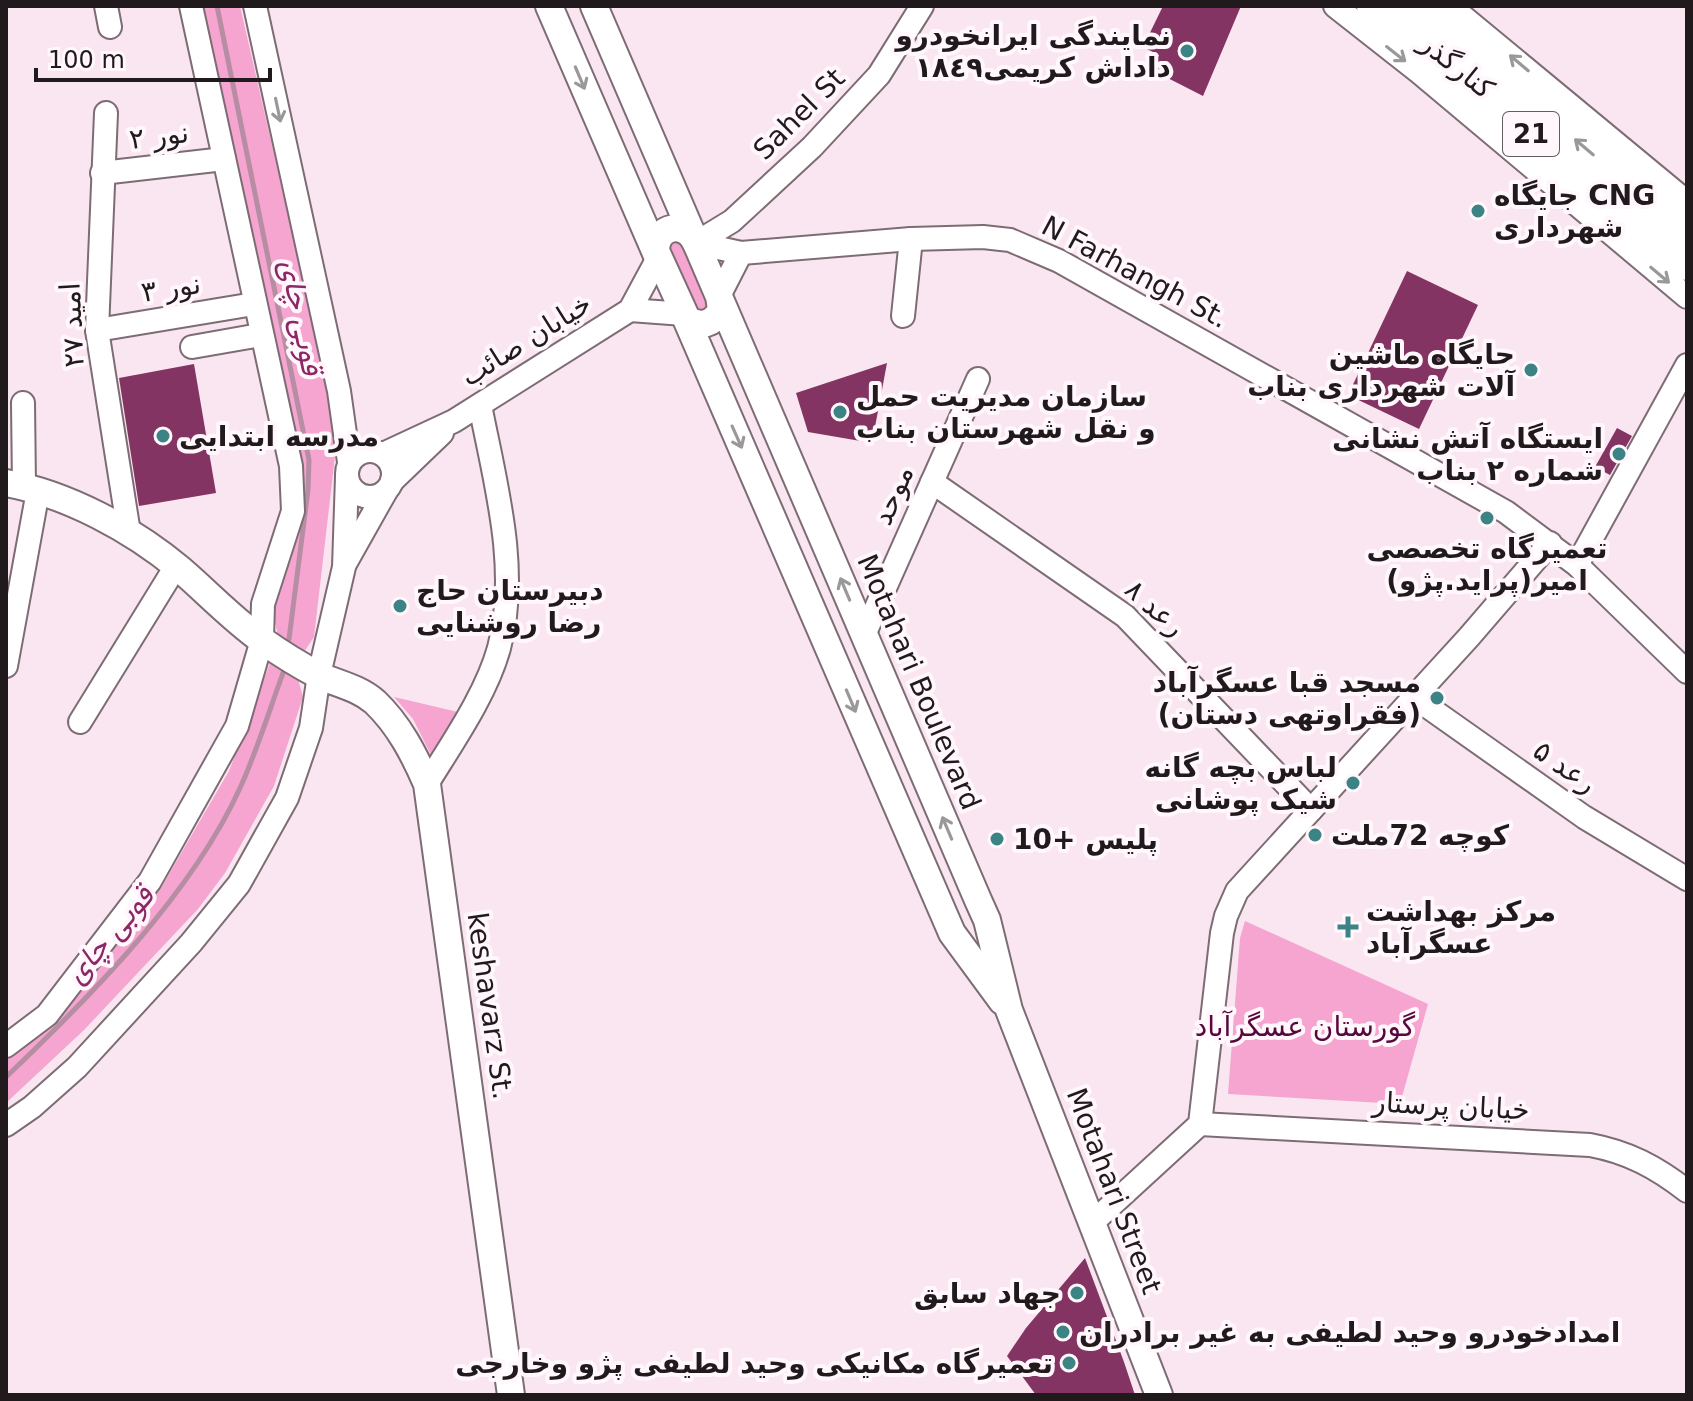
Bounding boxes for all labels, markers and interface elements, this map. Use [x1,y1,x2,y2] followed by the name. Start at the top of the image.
[893,19,1171,84] place label: نمایندگی ایرانخودرو داداش کریمی١٨٤٩
[1412,25,1501,106] street label: کنارگذر
[36,32,270,82] scale bar
[1178,42,1196,60] marker: نمایندگی ایرانخودرو داداش کریمی١٨٤٩
[48,46,125,74] text: 100 m
[1385,46,1406,63] one-way arrow
[1509,54,1530,72] one-way arrow
[747,62,851,166] street label: Sahel St
[574,65,589,89] one-way arrow
[271,96,286,122] one-way arrow
[1503,112,1559,156] road number: 21
[127,116,191,156] street label: نور ۲
[1574,138,1595,156] one-way arrow
[1494,179,1655,244] place label: جایگاه CNG شهرداری
[1469,202,1487,220] marker: جایگاه CNG شهرداری
[1036,209,1234,335] street label: N Farhangh St.
[271,256,331,380] water label: قوبی چای
[1650,266,1670,284] one-way arrow
[139,267,203,309] street label: نور ۳
[53,282,91,368] street label: امید ۲۷
[455,287,597,393] street label: خیابان صائب
[1247,338,1516,403] place label: جایگاه ماشین آلات شهرداری بناب
[1522,361,1540,379] marker: جایگاه ماشین آلات شهرداری بناب
[856,380,1156,445] place label: سازمان مدیریت حمل و نقل شهرستان بناب
[831,403,849,421] marker: سازمان مدیریت حمل و نقل شهرستان بناب
[179,420,379,453] place label: مدرسه ابتدایی
[1332,421,1603,487] place label: ایستگاه آتش نشانی شماره ۲ بناب
[730,424,745,448] one-way arrow
[154,427,172,445] marker: مدرسه ابتدایی
[1610,445,1628,463] marker: ایستگاه آتش نشانی شماره ۲ بناب
[865,460,921,530] street label: موحد
[1478,509,1496,527] marker: تعمیرگاه تخصصی امیر(پراید.پژو)
[1366,532,1608,597] place label: تعمیرگاه تخصصی امیر(پراید.پژو)
[850,549,988,815] street label: Motahari Boulevard
[1118,573,1192,643] street label: رعد ۸
[416,574,604,639] place label: دبیرستان حاج رضا روشنایی
[836,577,851,602] one-way arrow
[391,597,409,615] marker: دبیرستان حاج رضا روشنایی
[1153,665,1421,731] place label: مسجد قبا عسگرآباد (فقراوتهی دستان)
[845,688,860,713] one-way arrow
[1428,689,1446,707] marker: مسجد قبا عسگرآباد (فقراوتهی دستان)
[1527,734,1603,800] street label: رعد ۵
[1144,751,1337,816] place label: لباس بچه گانه شیک پوشانی
[1344,774,1362,792] marker: لباس بچه گانه شیک پوشانی
[939,816,954,841] one-way arrow
[1331,819,1510,852] place label: کوچه 72ملت
[1013,823,1158,856] place label: پلیس +10
[1306,826,1324,844] marker: کوچه 72ملت
[988,830,1006,848] marker: پلیس +10
[57,877,164,992] water label: قوبی چای
[1366,895,1556,960] place label: مرکز بهداشت عسگرآباد
[461,910,519,1102] street label: keshavarz St.
[1337,916,1359,938] marker: مرکز بهداشت عسگرآباد
[1195,1010,1416,1043] park label: گورستان عسگرآباد
[1060,1084,1168,1299] street label: Motahari Street
[1370,1085,1530,1127] street label: خیابان پرستار
[914,1277,1061,1310] place label: جهاد سابق
[1068,1284,1086,1302] marker: جهاد سابق
[1079,1316,1620,1349] place label: امدادخودرو وحید لطیفی به غیر برادران
[1054,1323,1072,1341] marker: امدادخودرو وحید لطیفی به غیر برادران
[455,1347,1053,1380] place label: تعمیرگاه مکانیکی وحید لطیفی پژو وخارجی
[1060,1354,1078,1372] marker: تعمیرگاه مکانیکی وحید لطیفی پژو وخارجی

